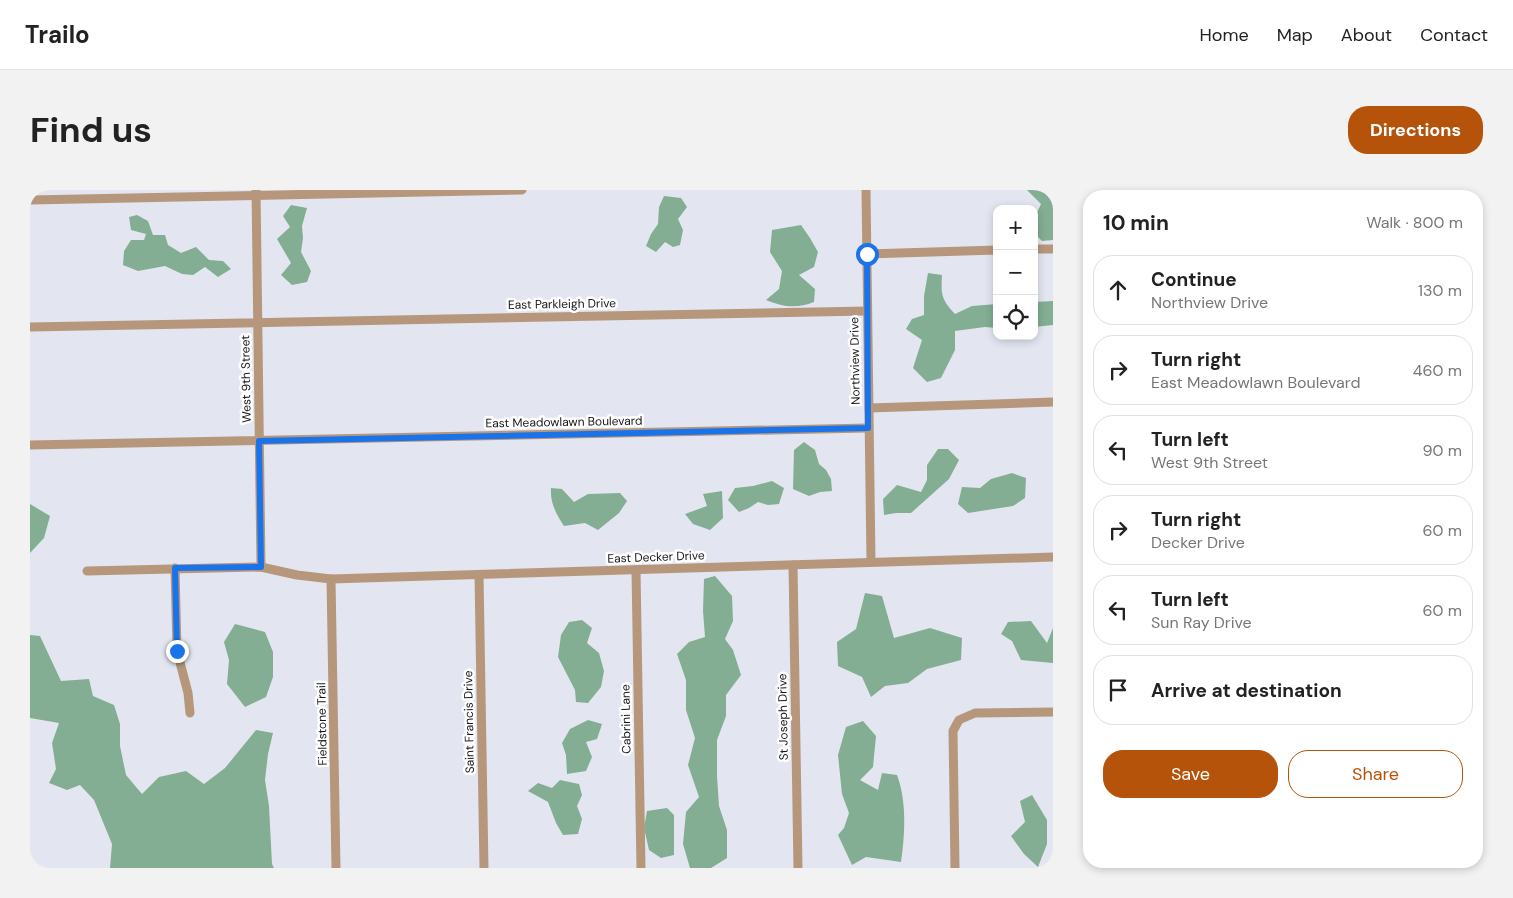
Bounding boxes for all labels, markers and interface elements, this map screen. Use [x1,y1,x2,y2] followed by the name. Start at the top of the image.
[25,19,90,50] text: Trailo
[1199,23,1249,47] text: Home
[1277,23,1313,47] text: Map
[1341,23,1392,47] text: About
[1420,23,1488,47] text: Contact
[1348,106,1483,154] button: Directions
[30,107,152,153] text: Find us
[993,205,1038,340] map controls
[993,205,1038,250] button: +
[1103,209,1169,237] text: 10 min
[1366,212,1463,233] text: Walk · 800 m
[856,243,879,266] route start
[993,250,1038,295] button: −
[1151,267,1237,292] text: Continue
[1104,276,1132,304] icon: ahead
[1418,280,1462,301] text: 130 m
[1151,292,1268,313] text: Northview Drive
[508,295,616,313] street label: East Parkleigh Drive
[993,295,1038,340] button: locate
[846,317,864,405] street label: Northview Drive
[237,335,255,423] street label: West 9th Street
[1151,347,1241,372] text: Turn right
[1104,356,1132,384] icon: right
[1413,360,1462,381] text: 460 m
[1151,372,1360,393] text: East Meadowlawn Boulevard
[485,413,643,431] street label: East Meadowlawn Boulevard
[1151,427,1229,452] text: Turn left
[1104,436,1132,464] icon: left
[1422,440,1462,461] text: 90 m
[1151,452,1268,473] text: West 9th Street
[1151,507,1241,532] text: Turn right
[1104,516,1132,544] icon: right
[1422,520,1462,541] text: 60 m
[1151,532,1245,553] text: Decker Drive
[607,547,705,567] street label: East Decker Drive
[1151,587,1229,612] text: Turn left
[1104,596,1132,624] icon: left
[1422,600,1462,621] text: 60 m
[1151,612,1252,633] text: Sun Ray Drive
[166,640,189,663] route end
[460,670,478,774] street label: Saint Francis Drive
[774,673,792,761] street label: St Joseph Drive
[1104,676,1132,704] icon: arrive
[1151,678,1342,703] text: Arrive at destination
[313,682,331,766] street label: Fieldstone Trail
[617,684,635,754] street label: Cabrini Lane
[1103,750,1278,798] button: Save
[1288,750,1463,798] button: Share

